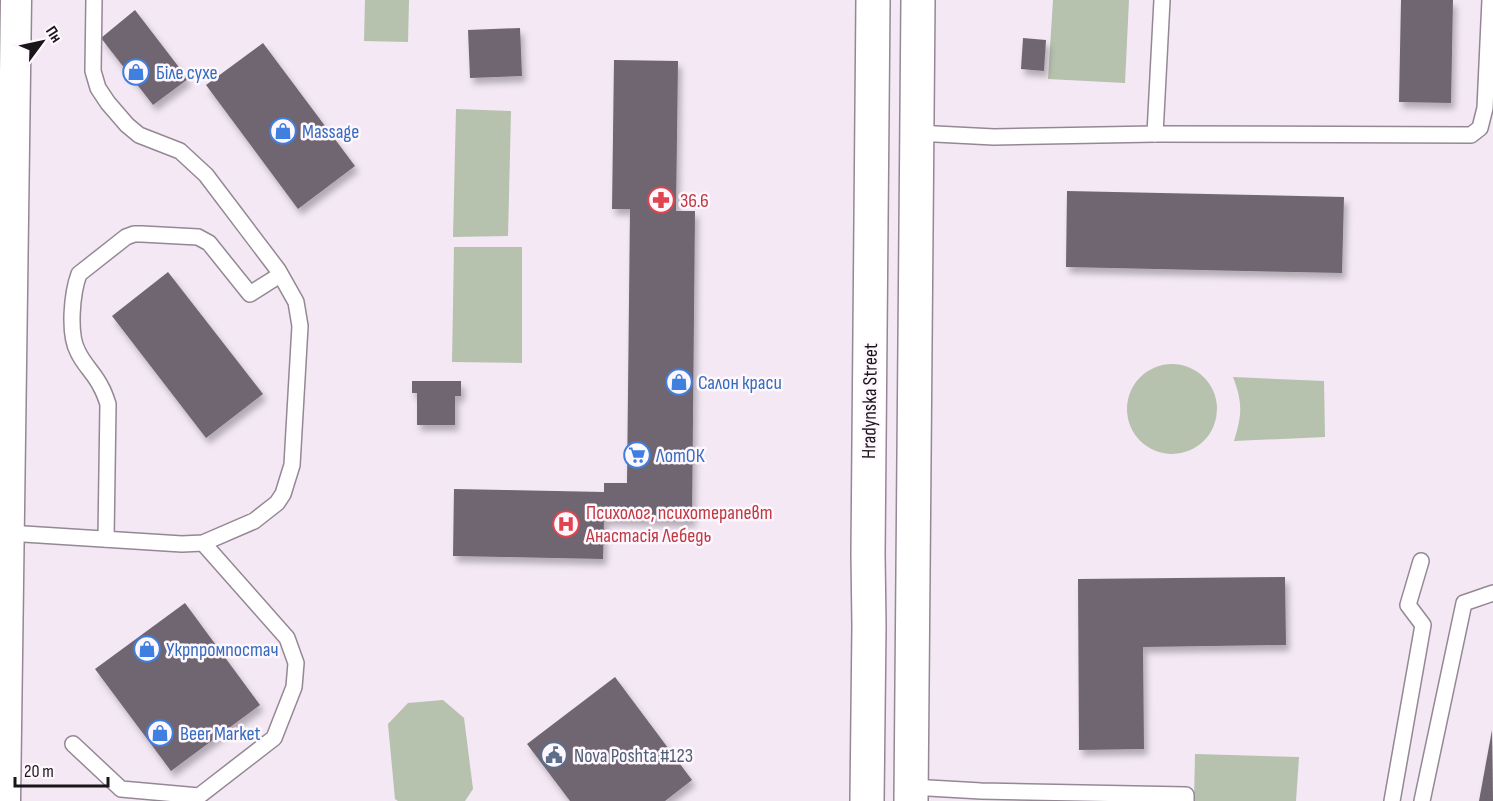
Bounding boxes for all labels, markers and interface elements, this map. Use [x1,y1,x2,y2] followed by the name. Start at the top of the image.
[12,12,72,72] north arrow
[41,23,66,46] text: Пн
[121,57,151,87] shop icon: Біле сухе
[156,61,218,85] place label: Біле сухе
[268,116,298,146] shop icon: Massage
[302,120,359,144] place label: Massage
[646,185,676,215] pharmacy icon: 36.6
[680,189,709,213] place label: 36.6
[857,343,883,459] street label: Hradynska Street
[664,367,694,397] shop icon: Салон краси
[698,371,782,395] place label: Салон краси
[622,440,652,470] supermarket icon: ЛотОК
[655,444,705,468] place label: ЛотОК
[585,501,773,548] place label: Психолог, психотерапевт Анастасія Лебедь
[551,509,581,539] hospital icon: Психолог, психотерапевт Анастасія Лебедь
[132,634,162,664] shop icon: Укрпромпостач
[166,638,279,662] place label: Укрпромпостач
[145,718,175,748] shop icon: Beer Market
[180,722,261,746] place label: Beer Market
[539,740,569,770] public building icon: Nova Poshta #123
[574,744,693,768] place label: Nova Poshta #123
[15,750,108,788] scale bar
[24,761,54,782] text: 20 m

